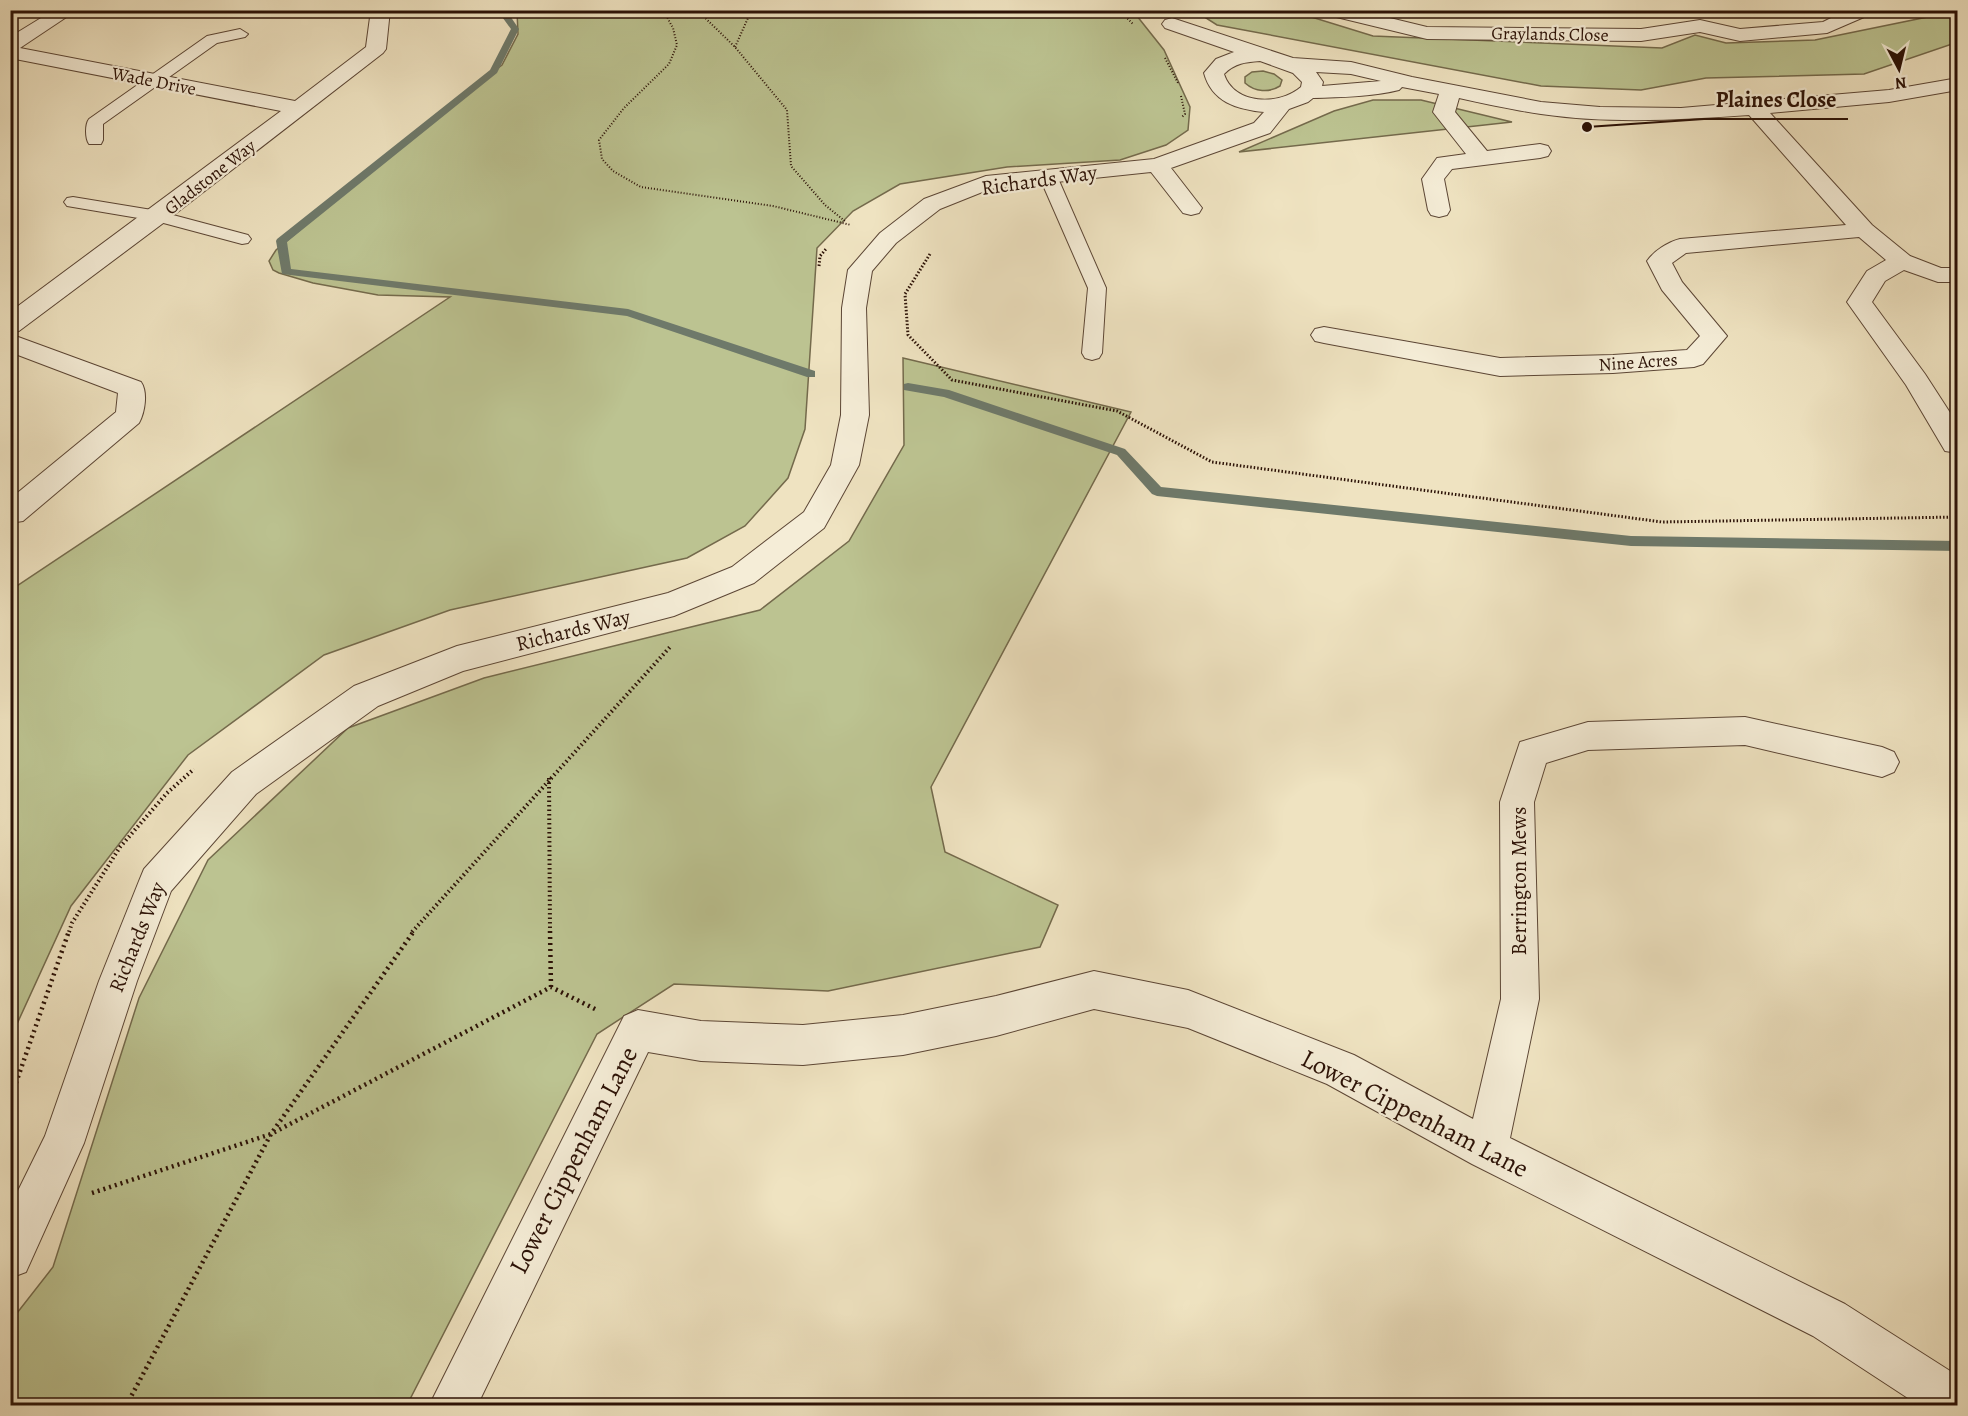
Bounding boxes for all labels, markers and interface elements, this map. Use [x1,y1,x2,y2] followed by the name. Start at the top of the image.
[1491,21,1609,47] street label: Graylands Close
[1869,39,1929,99] north arrow
[109,61,198,101] street label: Wade Drive
[1893,71,1908,95] text: N
[1704,79,1848,119] callout: Plaines Close
[1716,85,1836,115] text: Plaines Close
[160,133,261,220] street label: Gladstone Way
[979,158,1099,202] street label: Richards Way
[1598,347,1678,377] street label: Nine Acres
[513,602,634,658] street label: Richards Way
[1505,807,1533,955] street label: Berrington Mews
[102,877,172,996] street label: Richards Way
[501,1041,646,1280] street label: Lower Cippenham Lane
[1295,1041,1534,1186] street label: Lower Cippenham Lane

